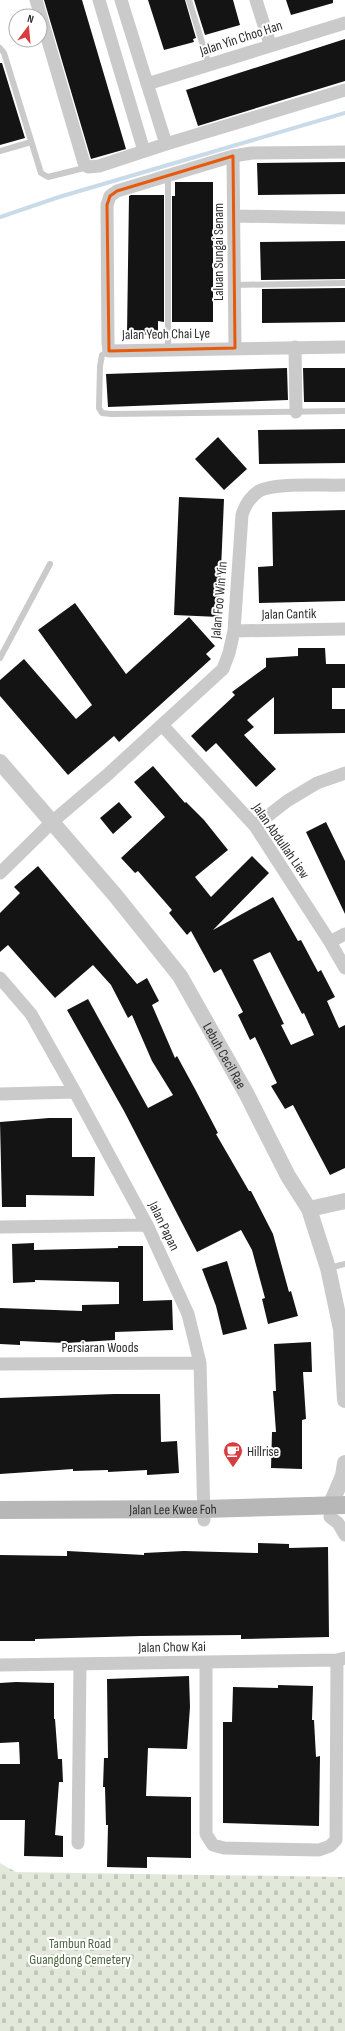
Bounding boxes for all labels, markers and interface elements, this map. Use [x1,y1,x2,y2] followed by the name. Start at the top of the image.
[8,8,48,48] north arrow
[26,12,35,26] text: N
[197,17,284,60] street label: Jalan Yin Choo Han
[210,203,227,301] street label: Laluan Sungai Senam
[121,325,210,343] street label: Jalan Yeoh Chai Lye
[207,561,231,640] street label: Jalan Foo Win Yin
[260,605,317,623] street label: Jalan Cantik
[248,799,313,882] street label: Jalan Abdullah Liew
[199,1019,250,1092] street label: Lebuh Cecil Rae
[144,1198,183,1253] street label: Jalan Papan
[61,1339,139,1356] street label: Persiaran Woods
[222,1440,244,1468] cafe icon: Hillrise
[247,1443,279,1460] place label: Hillrise
[128,1500,217,1518] street label: Jalan Lee Kwee Foh
[137,1638,206,1656] street label: Jalan Chow Kai
[29,1935,131,1968] park label: Tambun Road Guangdong Cemetery

